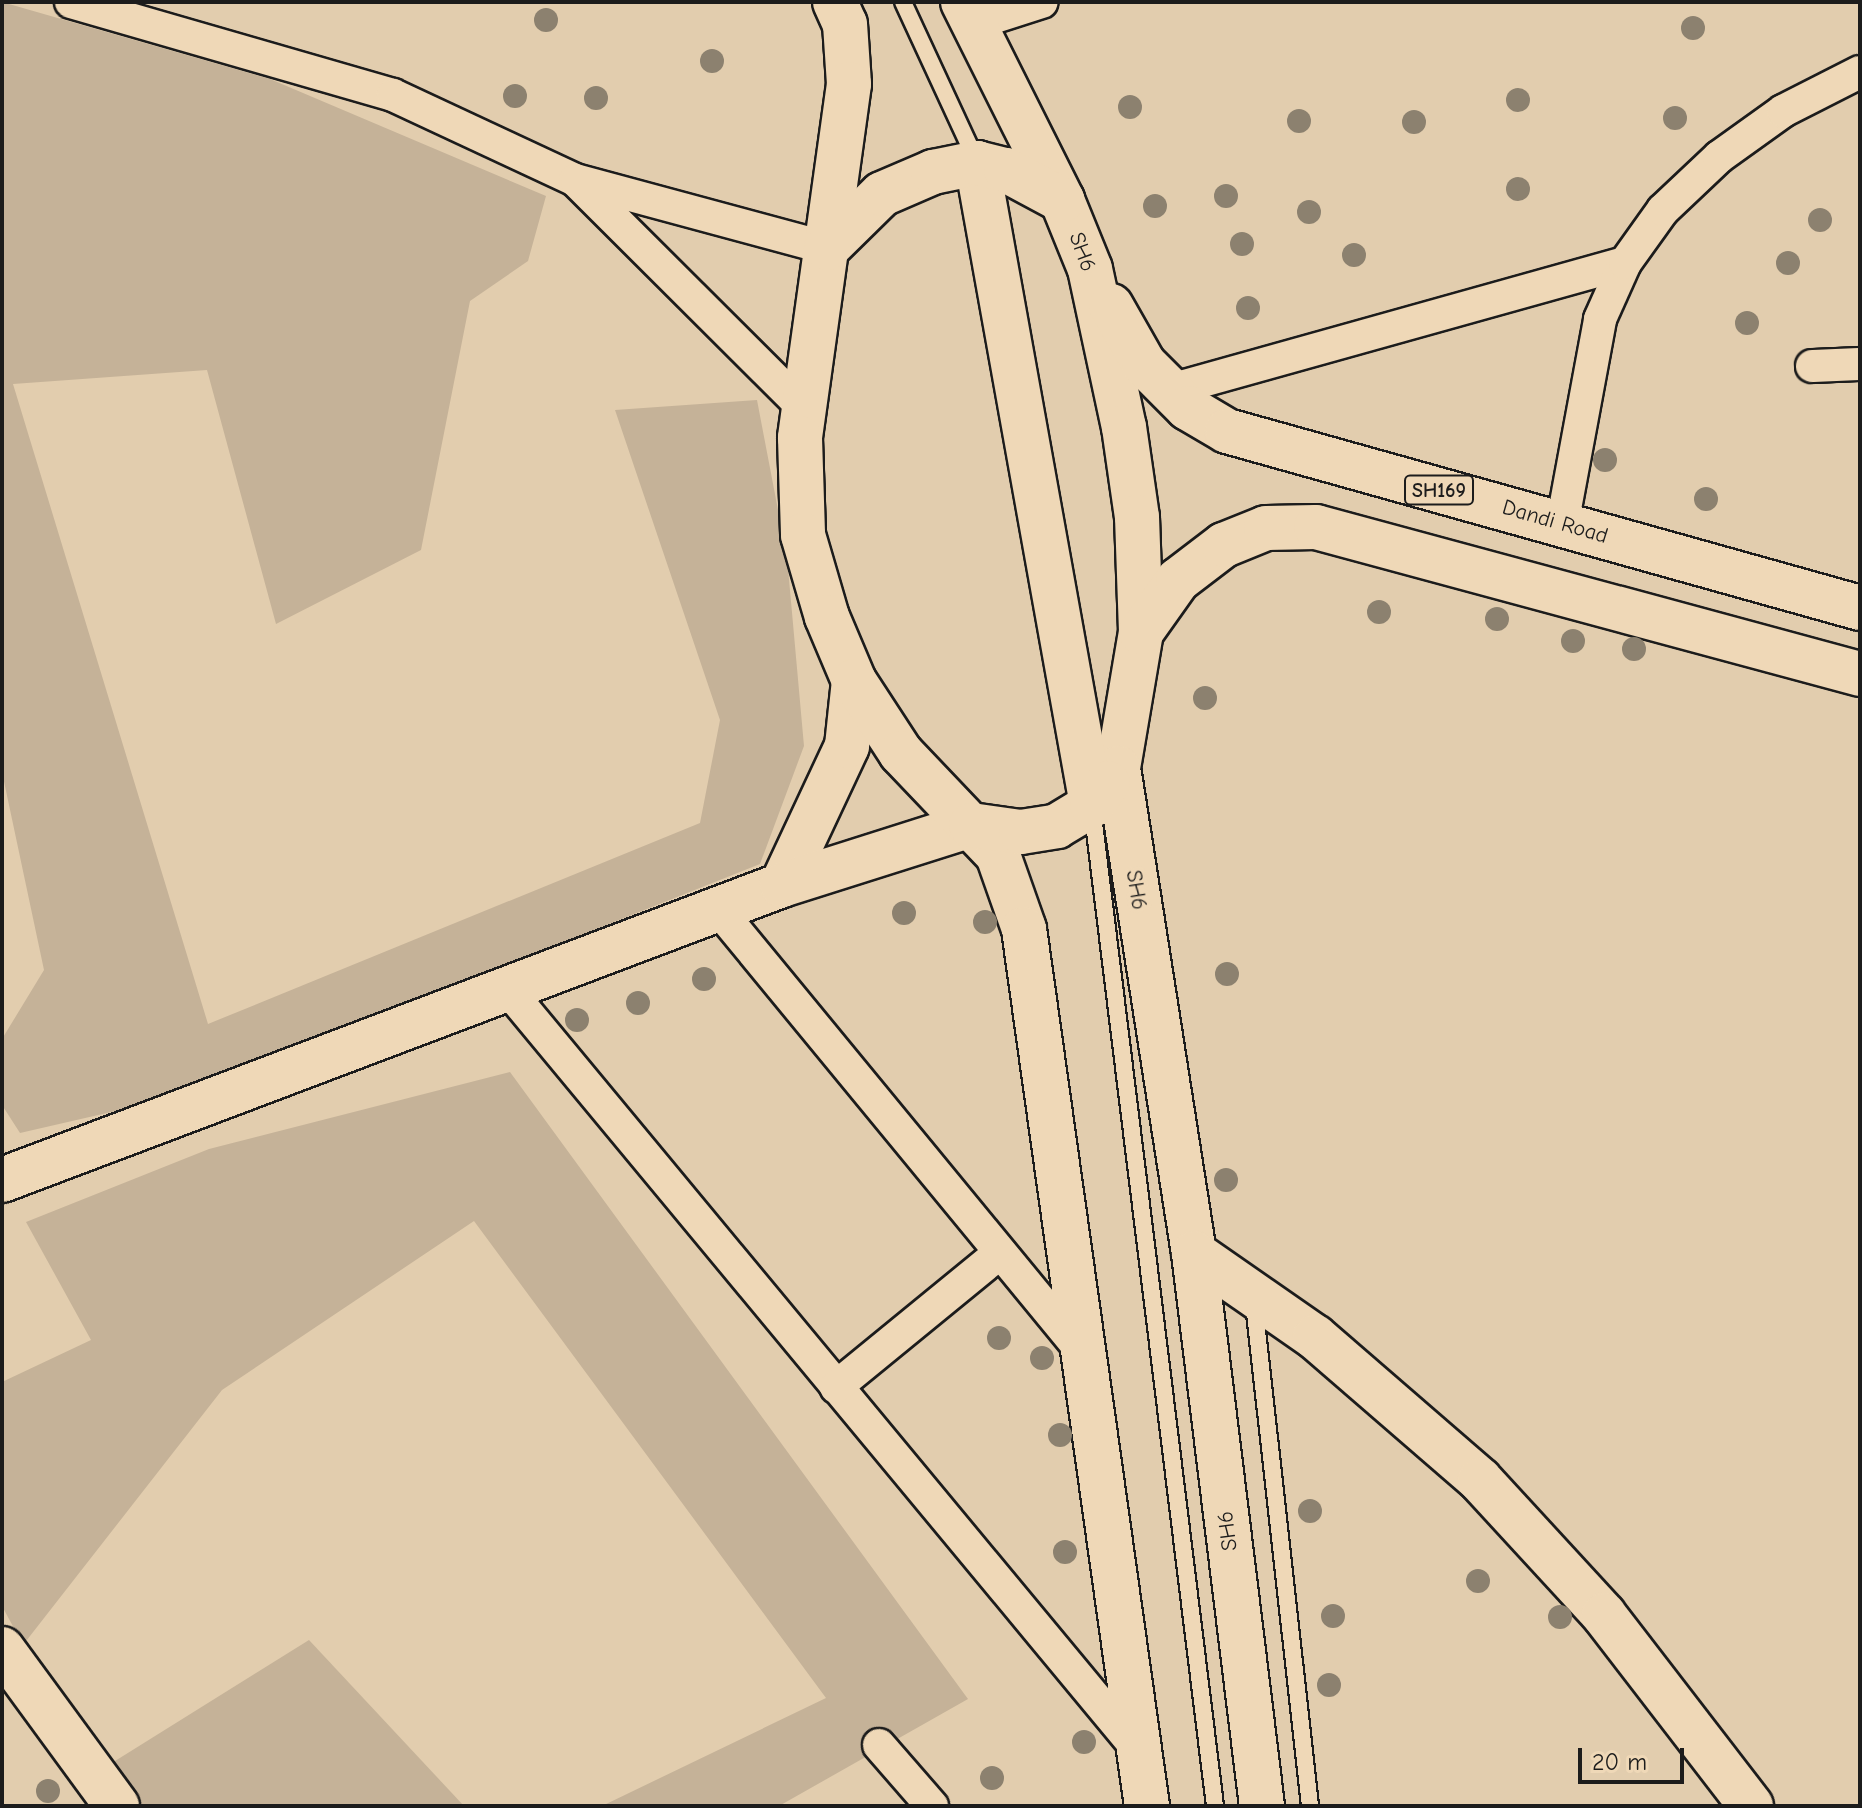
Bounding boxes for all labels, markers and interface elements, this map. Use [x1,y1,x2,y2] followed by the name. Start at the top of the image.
[1063,229,1101,275] street label: SH6
[1403,474,1475,506] road number: SH169
[1499,494,1611,550] street label: Dandi Road
[1120,868,1152,912] street label: SH6
[1212,1510,1244,1552] street label: SH6
[1582,1732,1688,1782] scale bar
[1592,1748,1647,1776] text: 20 m

